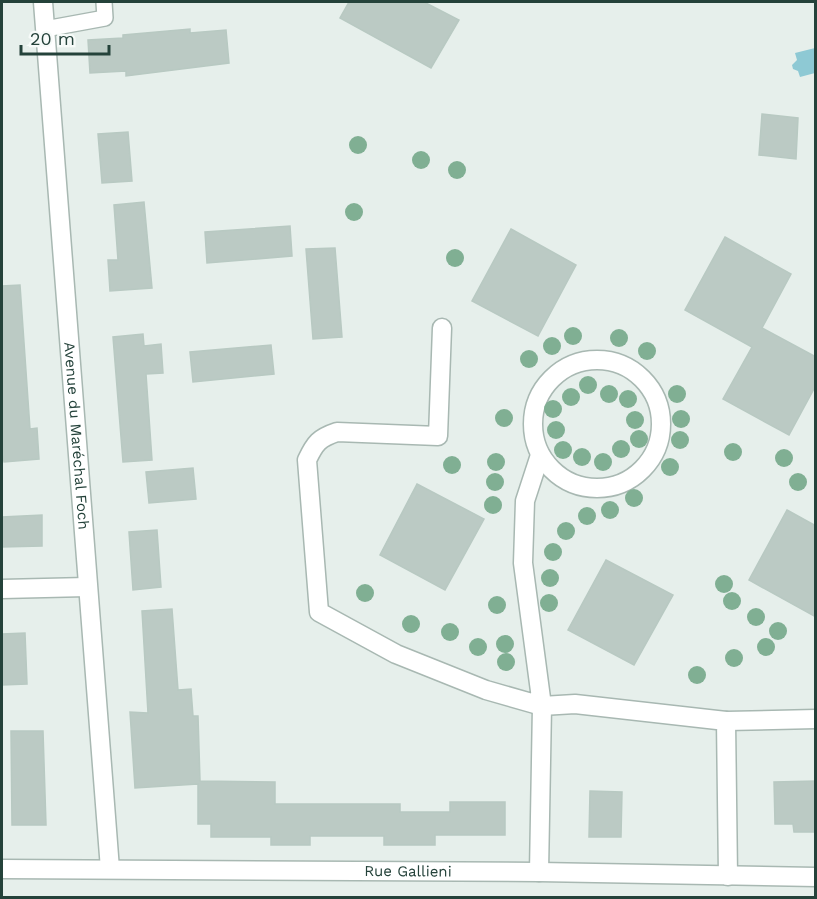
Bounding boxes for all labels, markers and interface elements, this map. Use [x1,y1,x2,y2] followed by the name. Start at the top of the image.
[21,18,110,56] scale bar
[30,28,75,49] text: 20 m
[60,341,93,530] street label: Avenue du Maréchal Foch
[364,862,452,881] street label: Rue Gallieni

